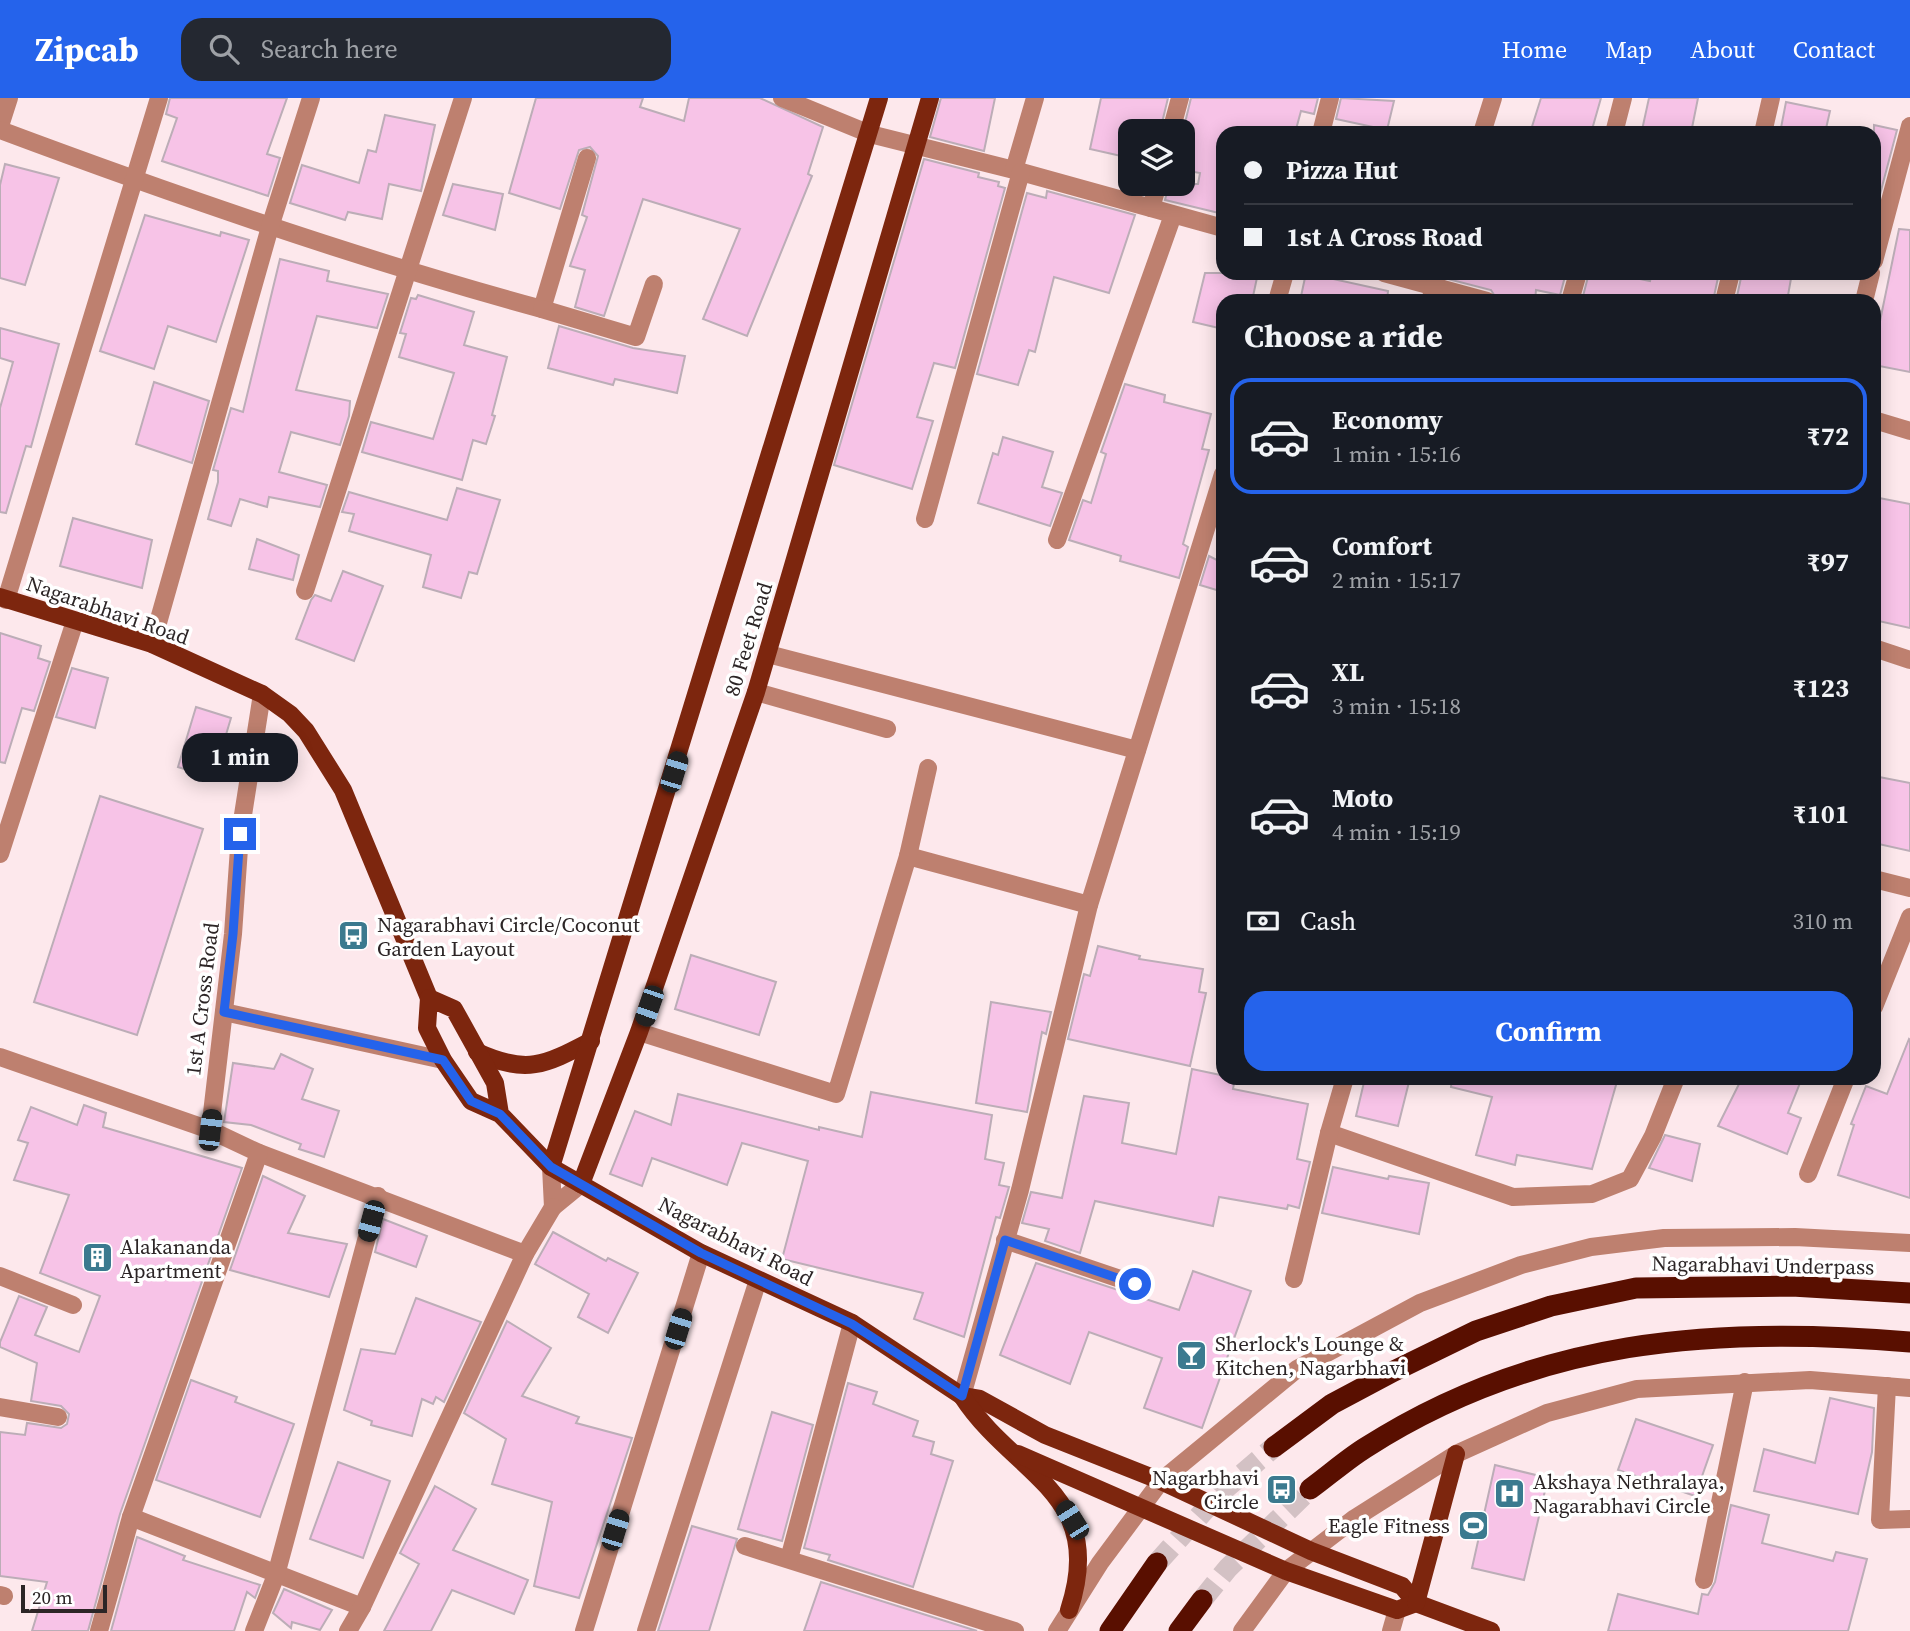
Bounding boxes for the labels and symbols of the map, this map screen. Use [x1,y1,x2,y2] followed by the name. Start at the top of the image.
[23,569,193,651] street label: Nagarabhavi Road
[717,578,779,700] street label: 80 Feet Road
[182,732,298,782] callout: 1 min
[658,749,691,795] car
[224,818,256,850] route end
[377,910,640,963] place label: Nagarabhavi Circle/Coconut Garden Layout
[337,919,371,953] bus stop icon: Nagarabhavi Circle/Coconut Garden Layout
[178,921,226,1077] street label: 1st A Cross Road
[633,983,666,1029] car
[198,1108,223,1152] car
[654,1189,818,1293] street label: Nagarabhavi Road
[356,1198,387,1244] car
[120,1232,231,1285] place label: Alakananda Apartment
[80,1241,114,1275] building icon: Alakananda Apartment
[1651,1249,1875,1281] street label: Nagarabhavi Underpass
[1119,1268,1151,1300] route start
[662,1306,695,1352] car
[1215,1329,1406,1382] place label: Sherlock's Lounge & Kitchen, Nagarbhavi
[1175,1338,1209,1372] bar icon: Sherlock's Lounge & Kitchen, Nagarbhavi
[1152,1463,1259,1516] place label: Nagarbhavi Circle
[1533,1467,1725,1520] place label: Akshaya Nethralaya, Nagarabhavi Circle
[1265,1472,1299,1506] bus stop icon: Nagarbhavi Circle
[1493,1476,1527,1510] hospital icon: Akshaya Nethralaya, Nagarabhavi Circle
[1052,1497,1093,1543] car
[599,1507,632,1553] car
[1456,1508,1490,1542] sports icon: Eagle Fitness
[1328,1511,1450,1540] place label: Eagle Fitness
[21,1582,107,1614] scale bar

